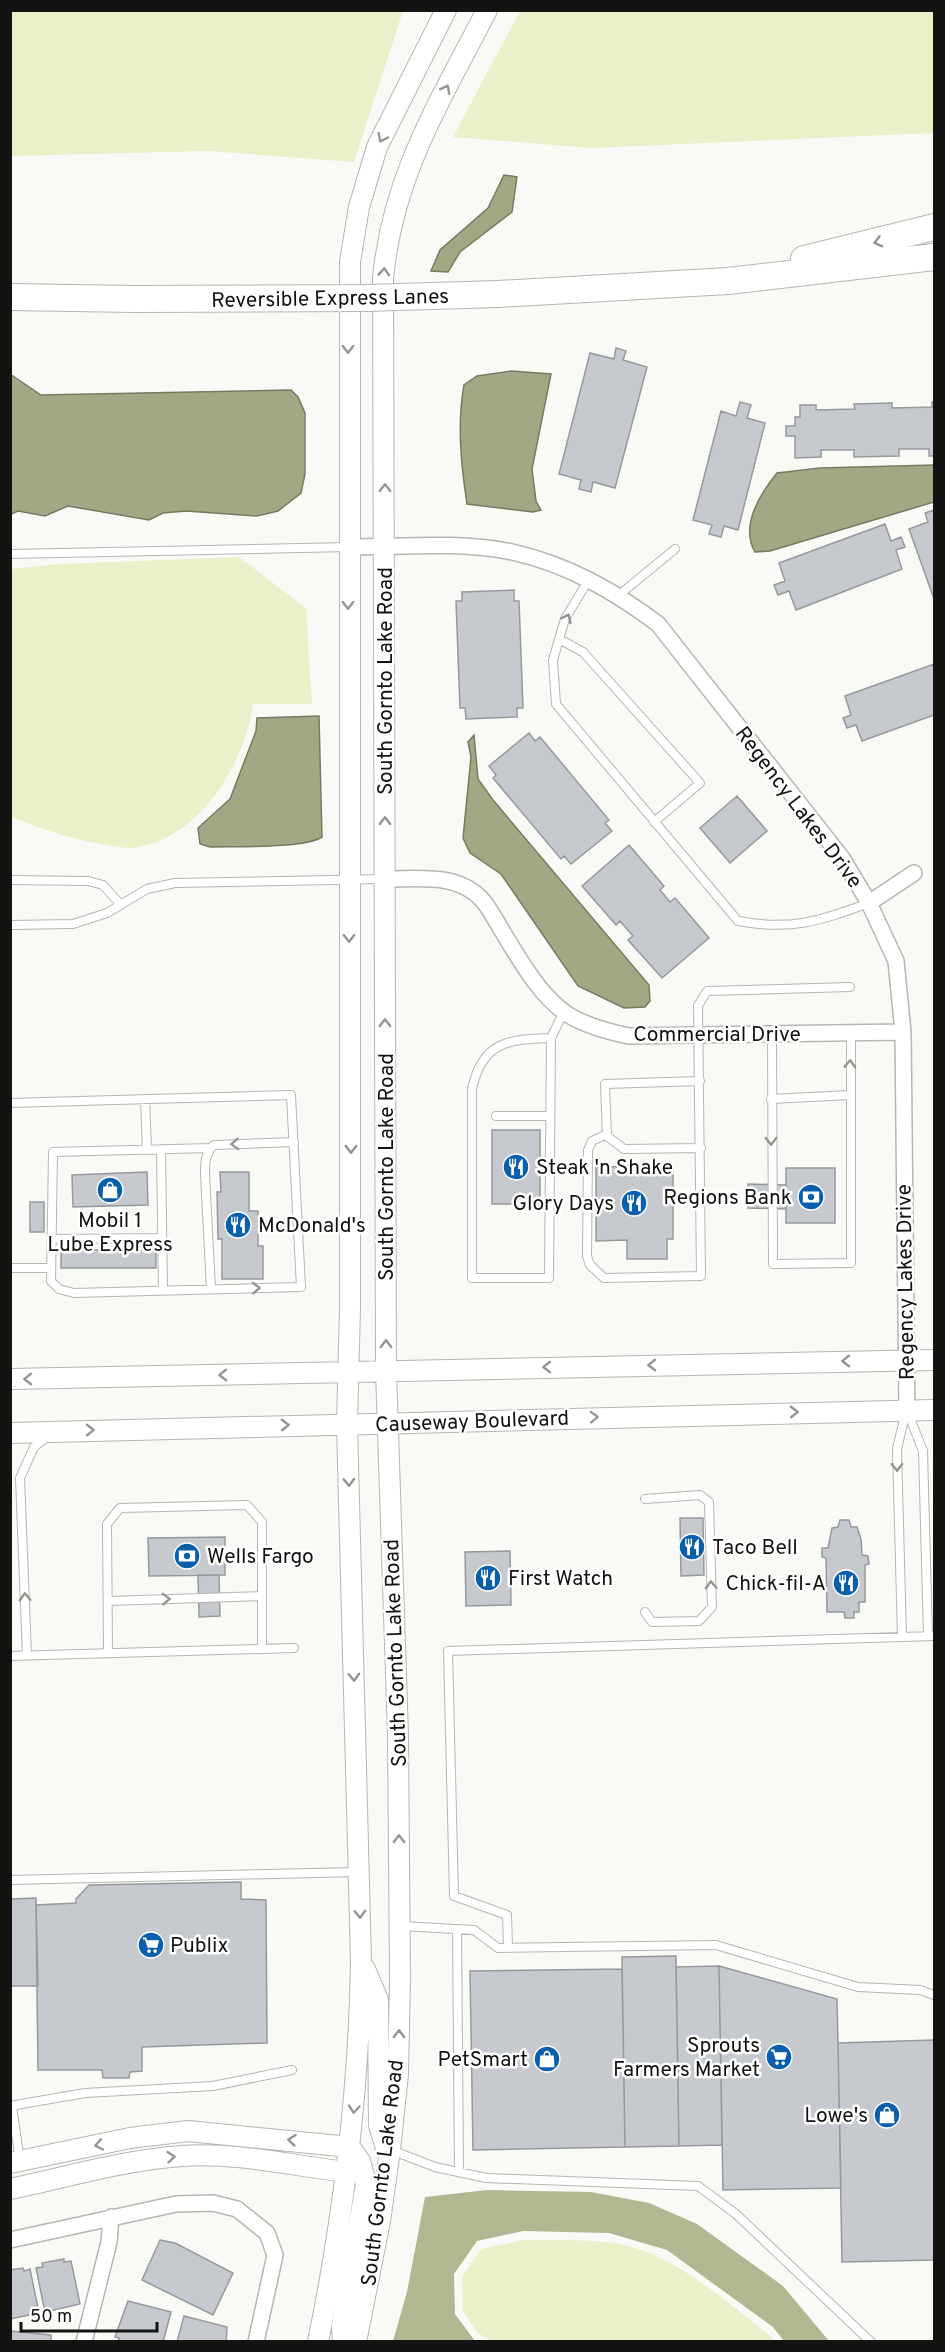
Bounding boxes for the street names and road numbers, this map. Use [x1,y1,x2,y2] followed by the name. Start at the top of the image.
[211,284,449,315] street label: Reversible Express Lanes
[373,567,400,795] street label: South Gornto Lake Road
[728,721,868,894] street label: Regency Lakes Drive
[633,1022,801,1049] street label: Commercial Drive
[374,1053,401,1281] street label: South Gornto Lake Road
[891,1184,922,1380] street label: Regency Lakes Drive
[375,1406,569,1439] street label: Causeway Boulevard
[379,1538,414,1767] street label: South Gornto Lake Road
[356,2058,411,2288] street label: South Gornto Lake Road

